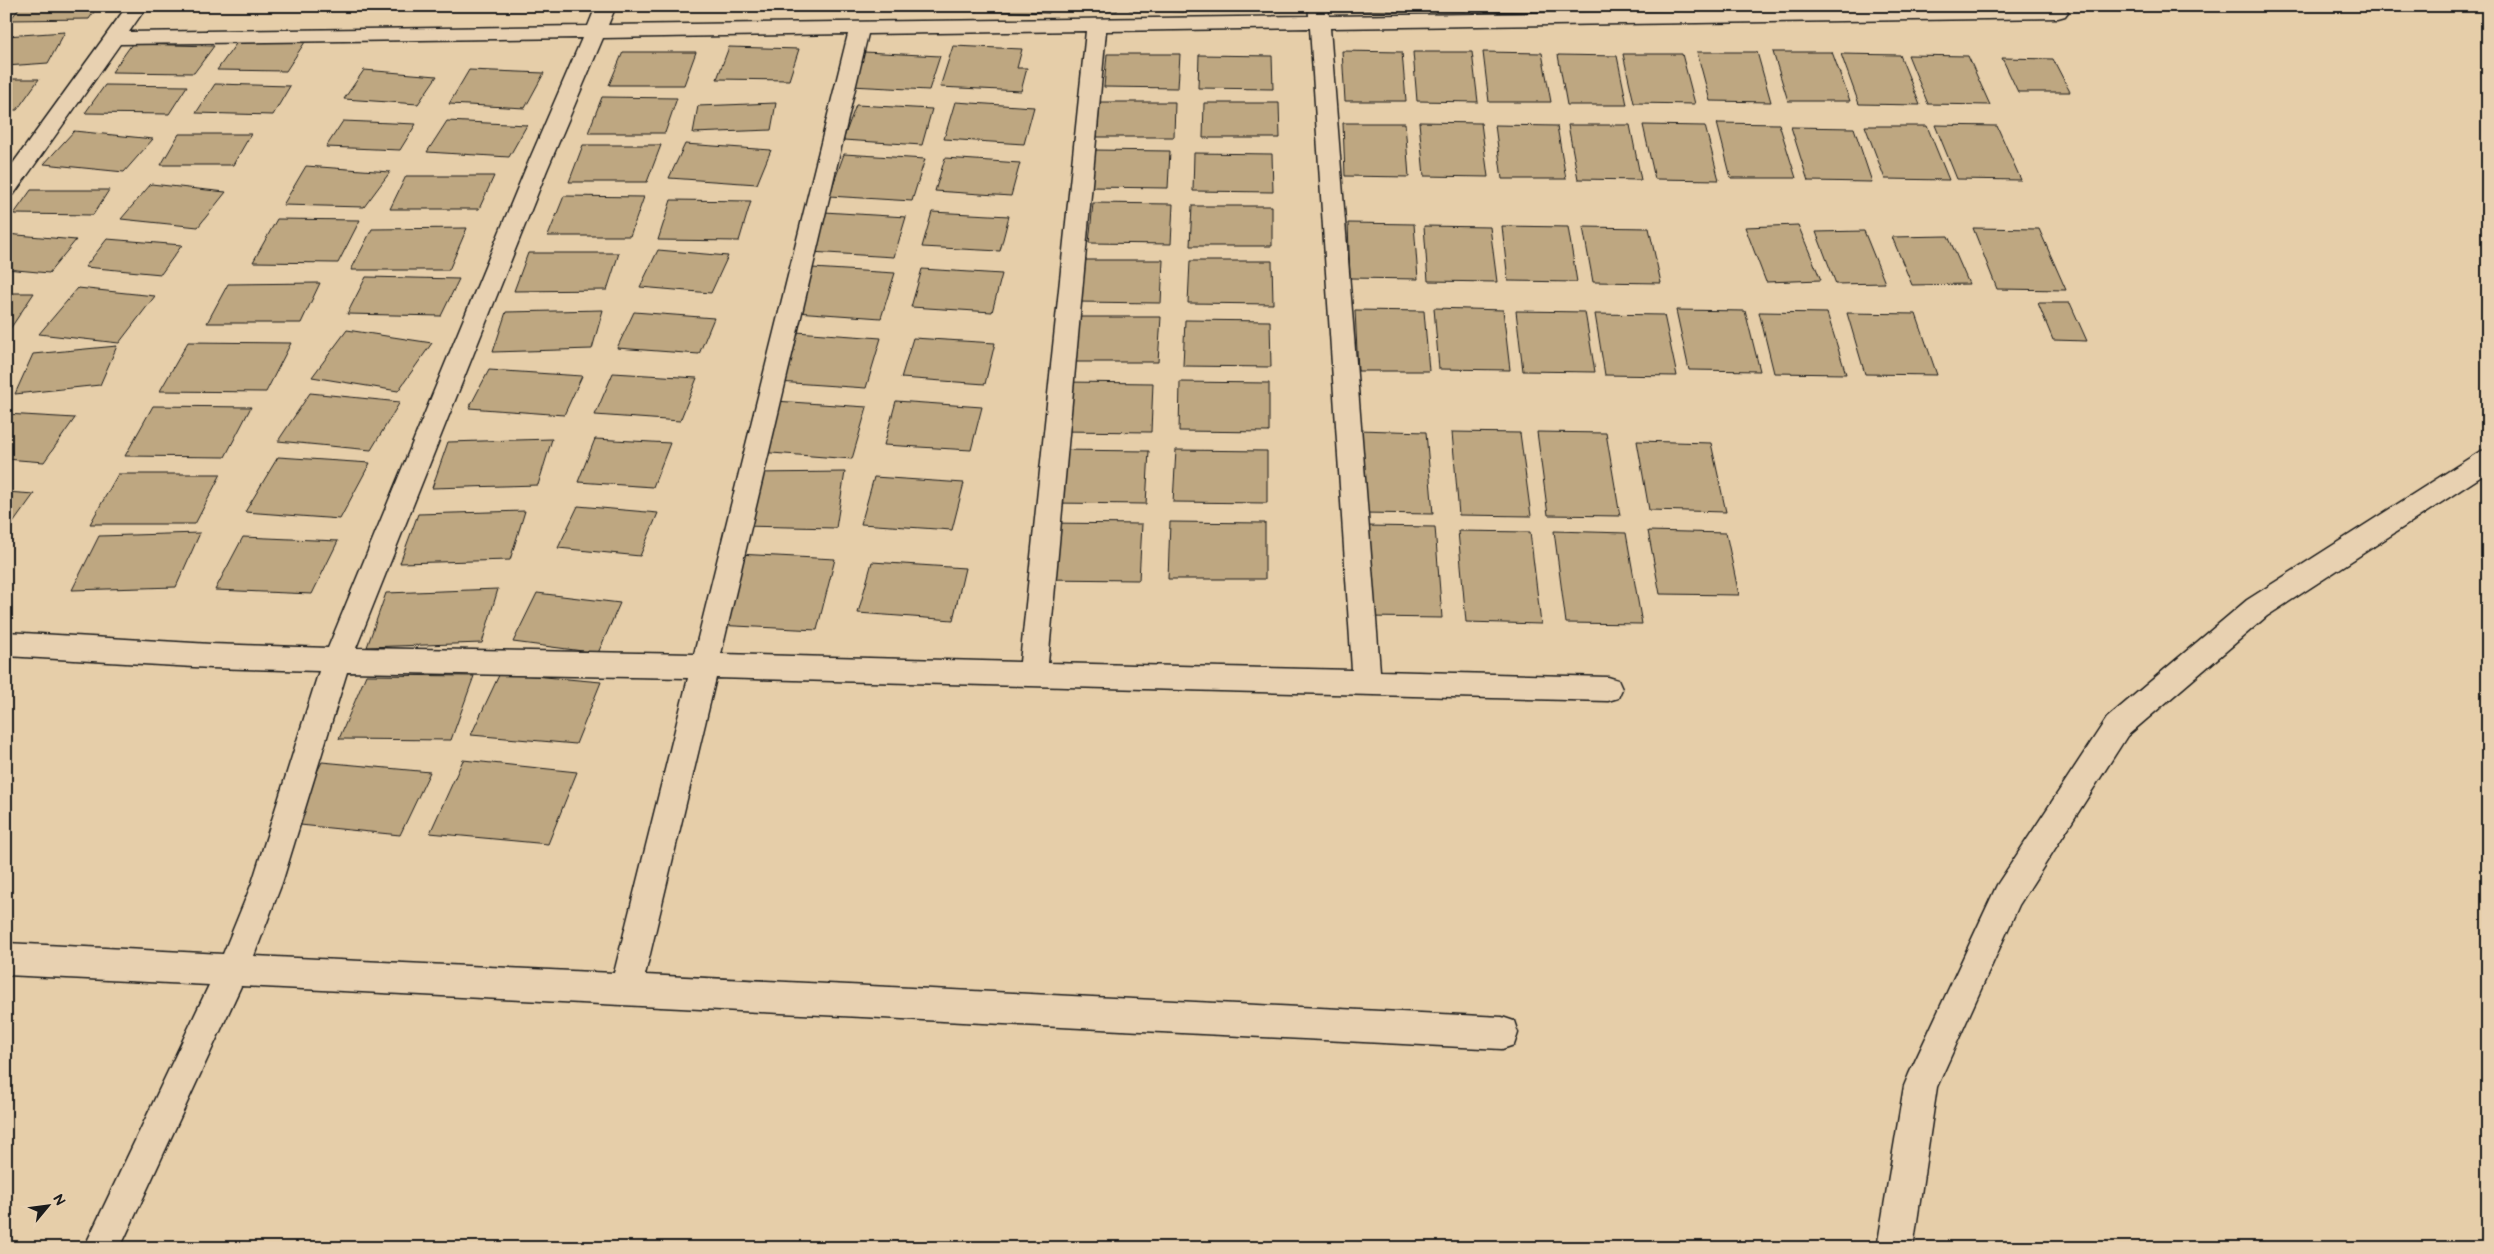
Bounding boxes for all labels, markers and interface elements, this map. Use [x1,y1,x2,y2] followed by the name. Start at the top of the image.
[22,1182,72,1232] north arrow
[49,1191,69,1209] text: N

